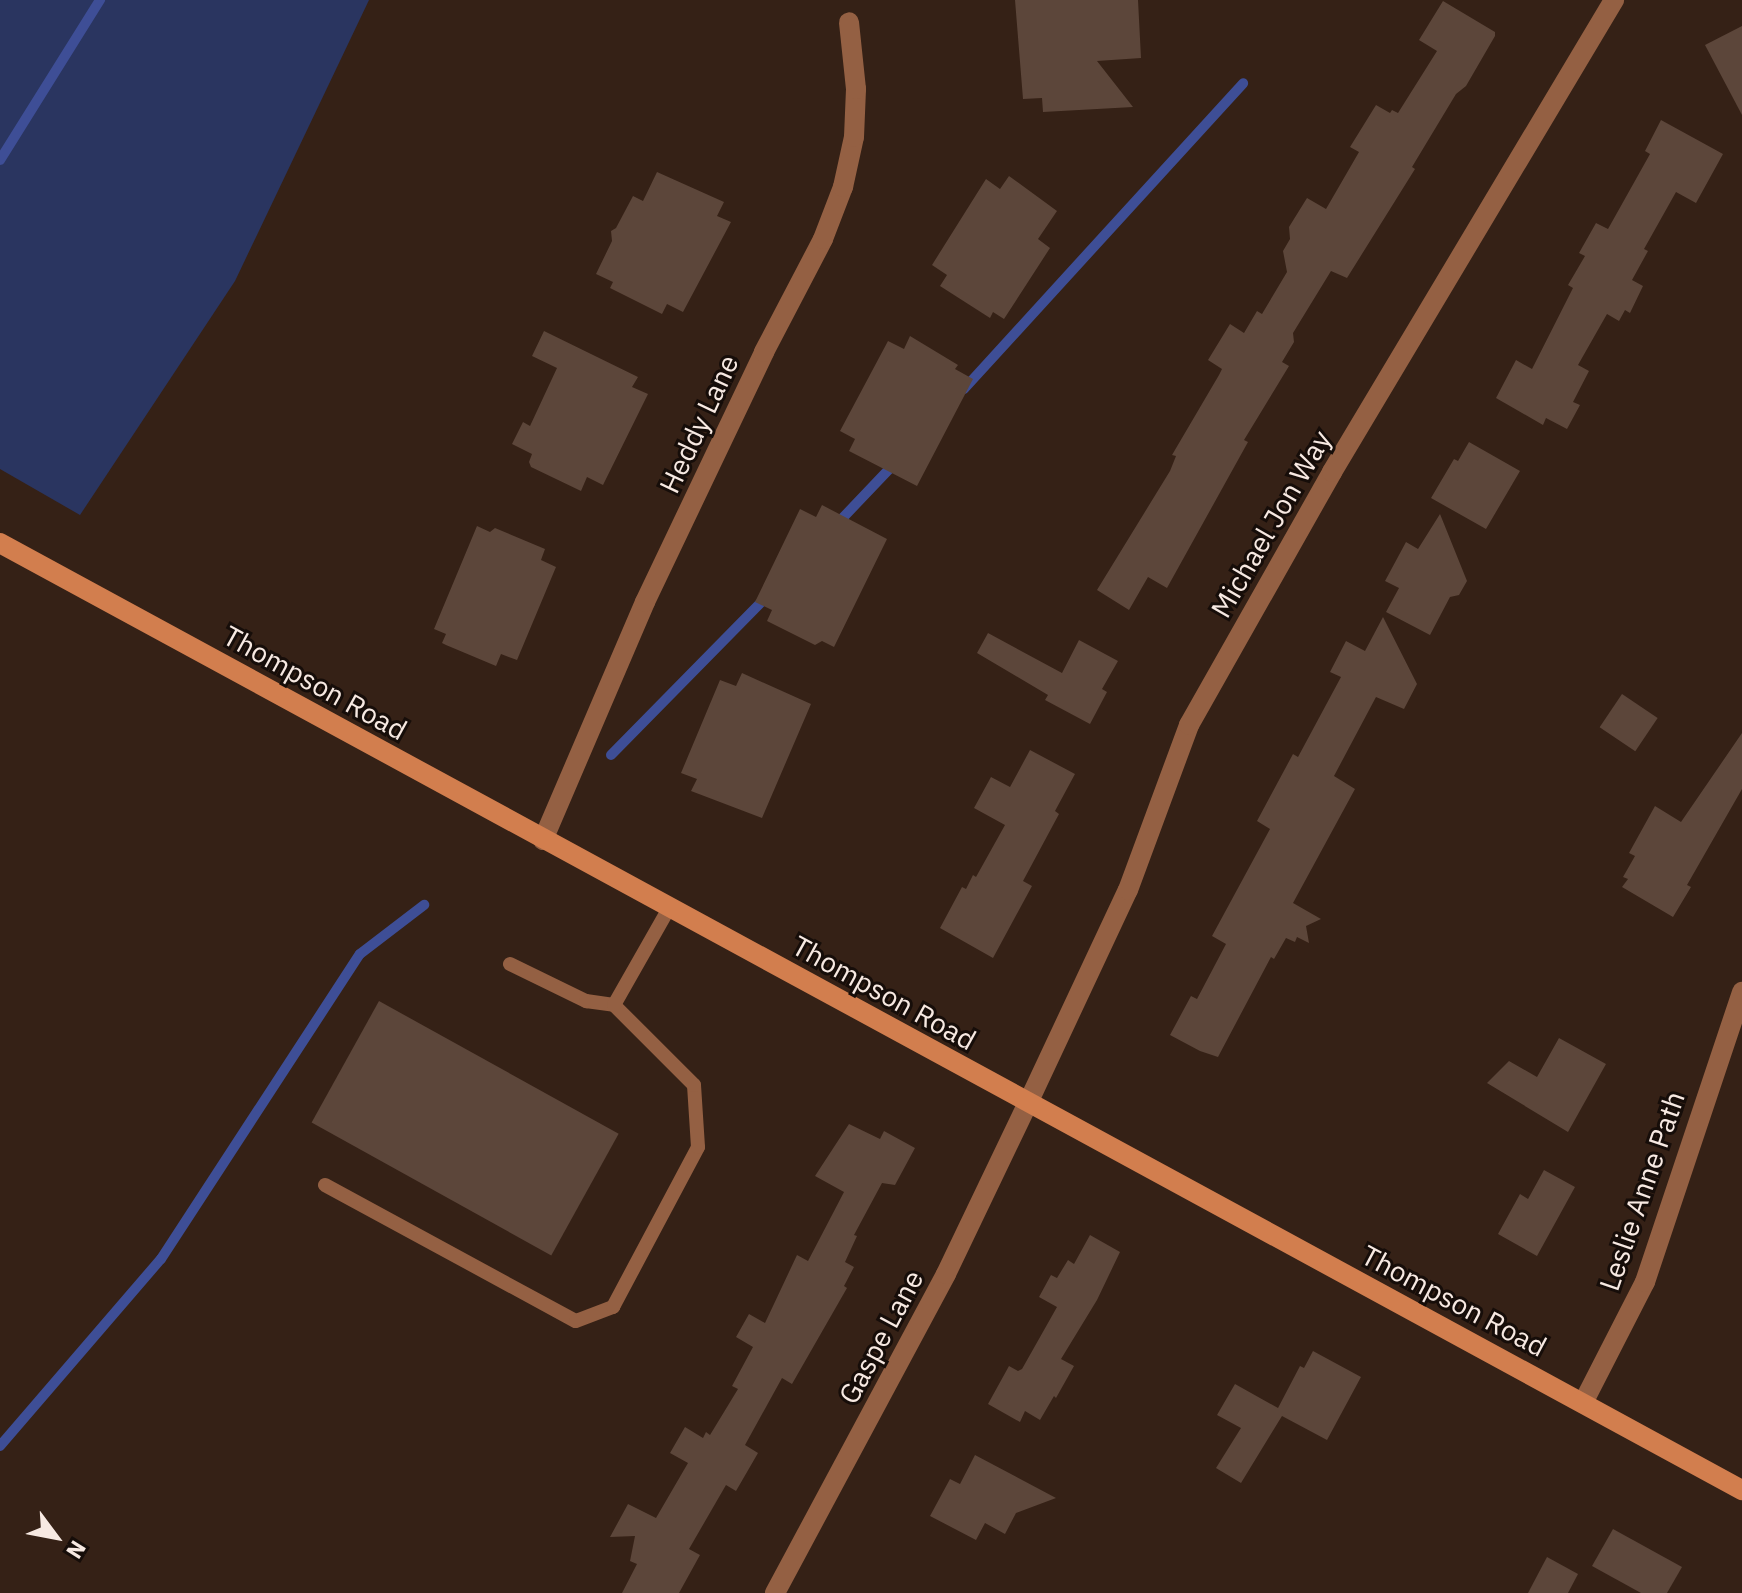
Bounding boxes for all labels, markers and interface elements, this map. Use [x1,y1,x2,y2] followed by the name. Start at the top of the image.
[652,350,746,498] street label: Heddy Lane
[1204,425,1338,623] street label: Michael Jon Way
[217,619,413,747] street label: Thompson Road
[786,929,982,1057] street label: Thompson Road
[1592,1087,1692,1295] street label: Leslie Anne Path
[1356,1238,1552,1364] street label: Thompson Road
[832,1264,930,1410] street label: Gaspe Lane
[16,1497,96,1577] north arrow
[60,1536,93,1564] text: N

